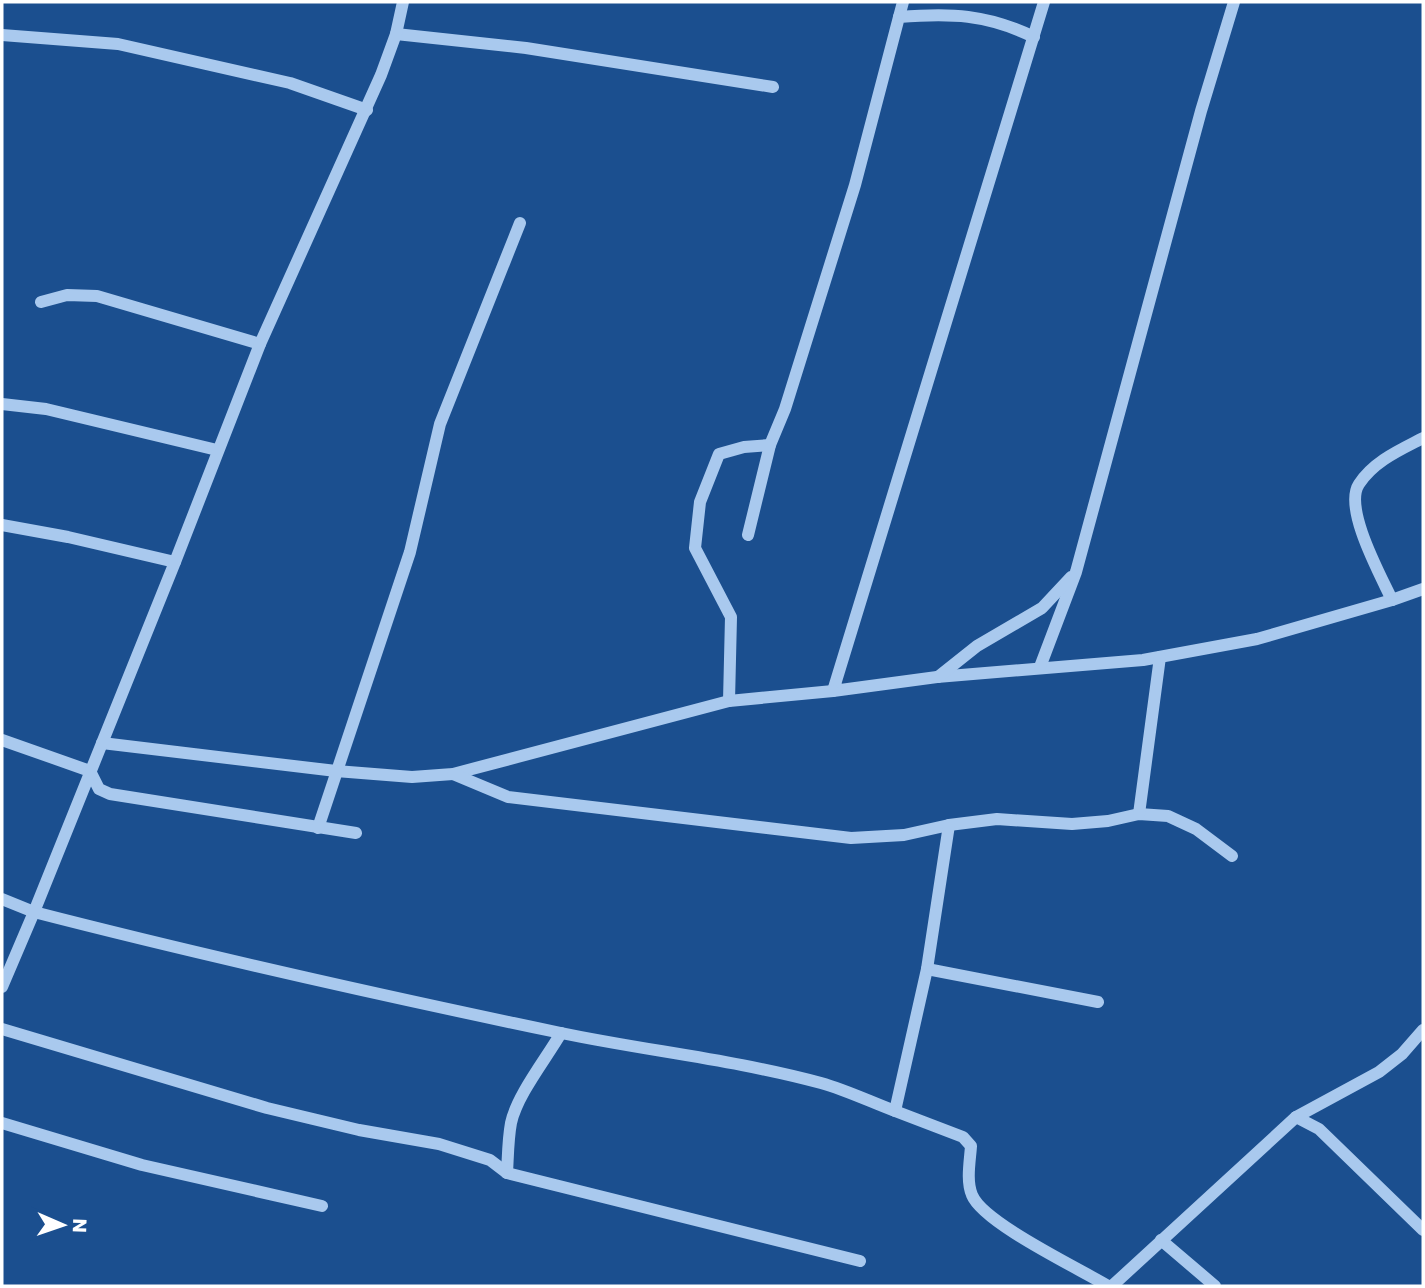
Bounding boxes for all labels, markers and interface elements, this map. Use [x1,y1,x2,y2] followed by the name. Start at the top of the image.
[28,1190,98,1260] north arrow
[66,1218,93,1233] text: N

